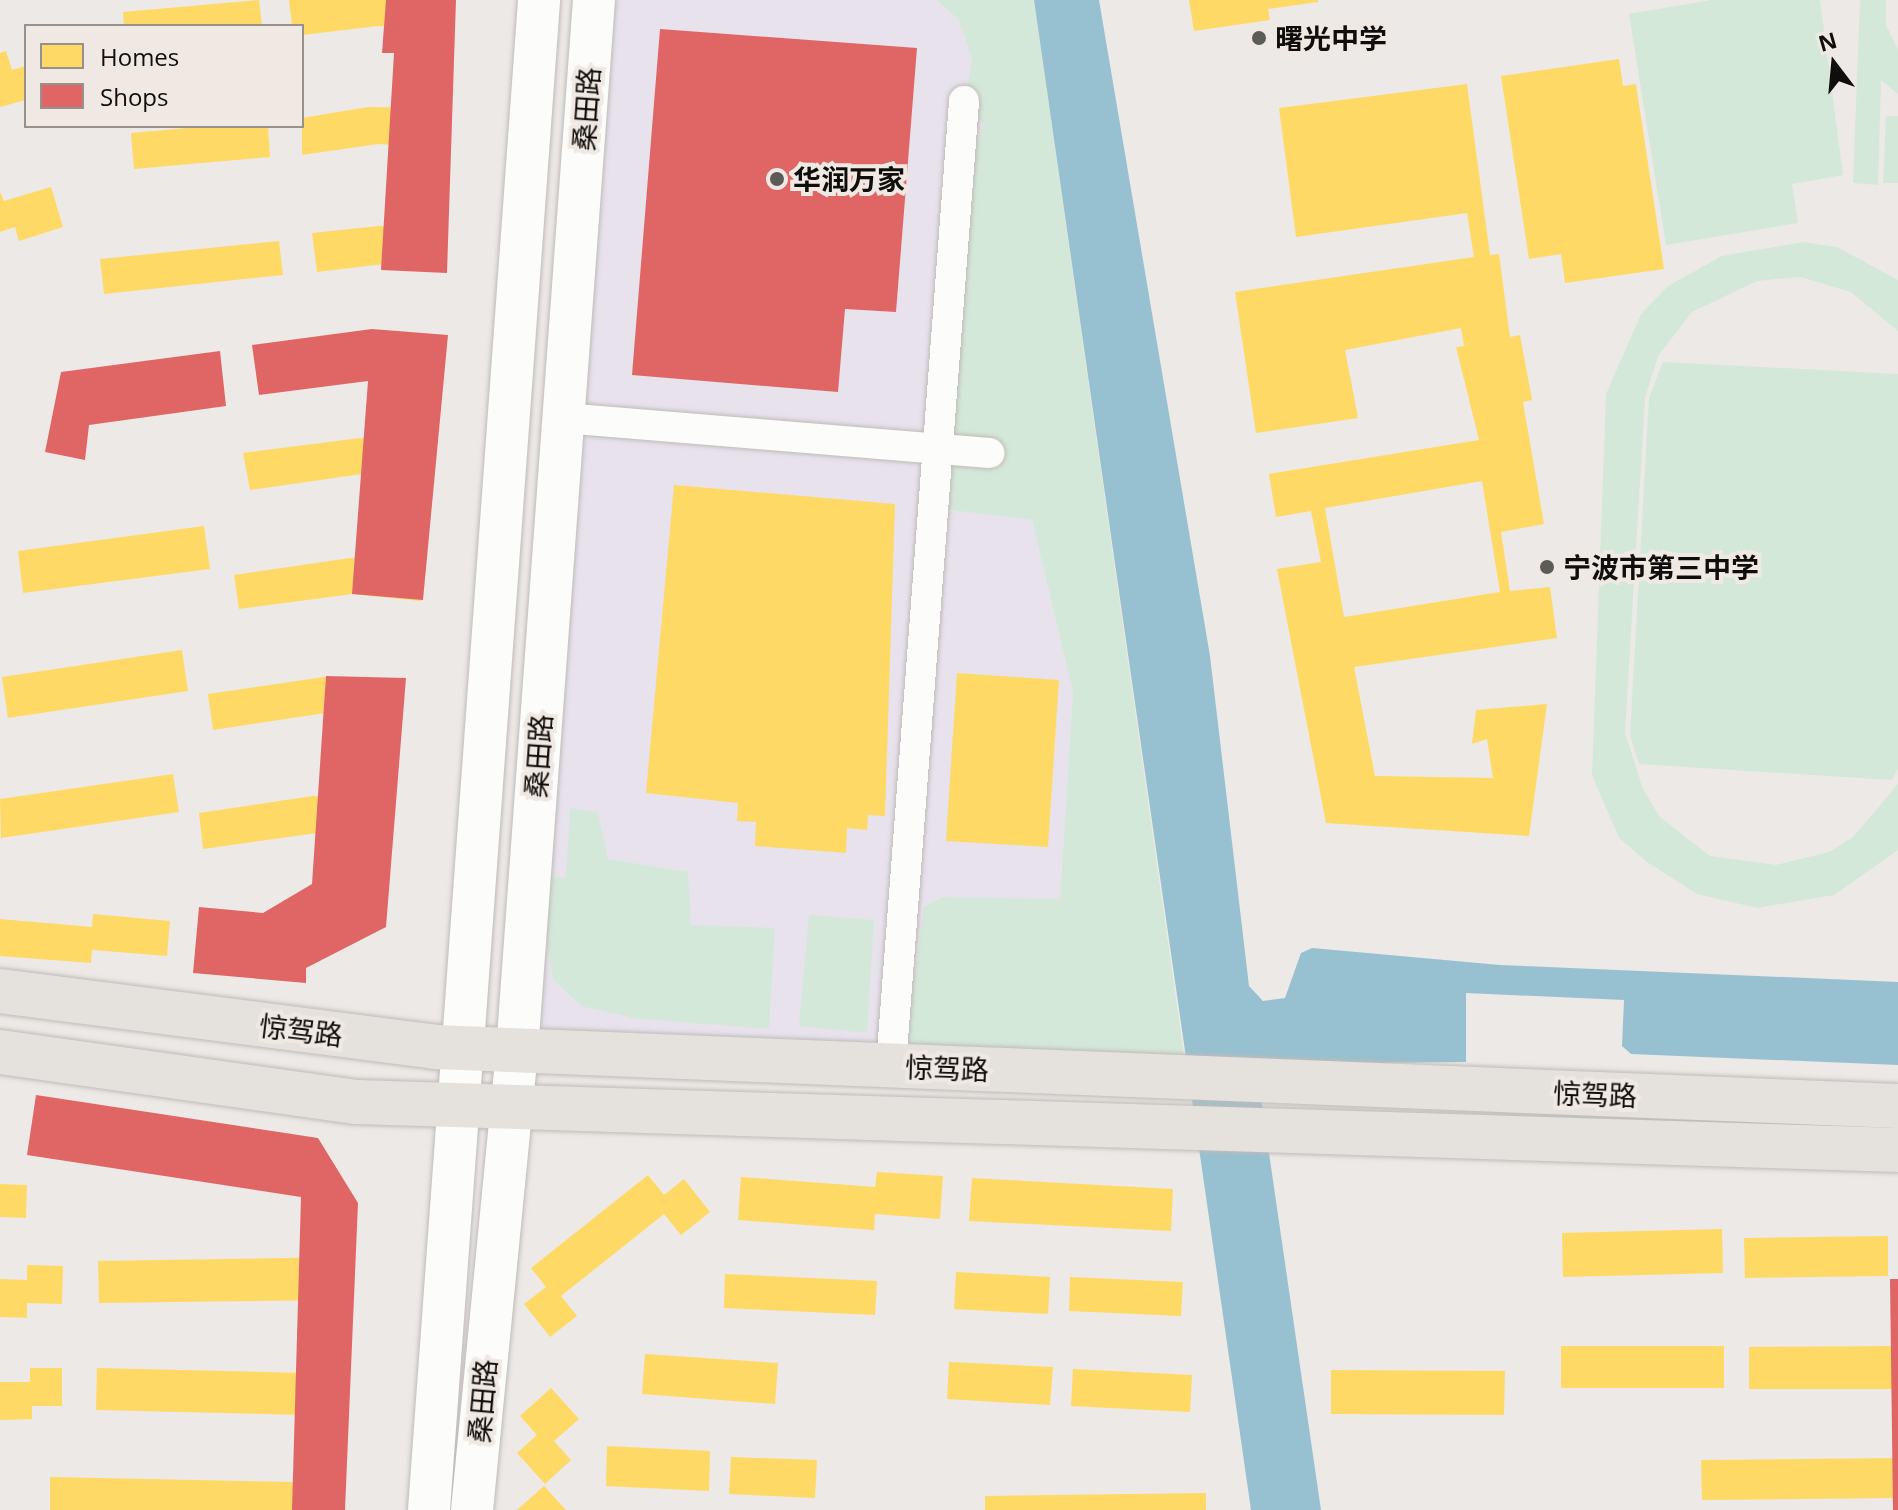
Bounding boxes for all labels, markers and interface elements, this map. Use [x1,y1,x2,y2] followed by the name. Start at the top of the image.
[1275,21,1387,55] place label: 曙光中学
[24,24,304,128] legend
[1794,24,1874,104] north arrow
[1815,24,1840,58] text: N
[1250,29,1268,47] marker: 曙光中学
[100,40,179,73] text: Homes
[566,66,606,152] street label: 桑田路
[100,80,168,113] text: Shops
[793,162,905,196] place label: 华润万家
[768,170,786,188] marker: 华润万家
[1563,550,1759,584] place label: 宁波市第三中学
[1538,558,1556,576] marker: 宁波市第三中学
[518,713,558,799] street label: 桑田路
[257,1008,345,1052] street label: 惊驾路
[904,1050,990,1086] street label: 惊驾路
[1552,1076,1638,1112] street label: 惊驾路
[462,1358,502,1444] street label: 桑田路

